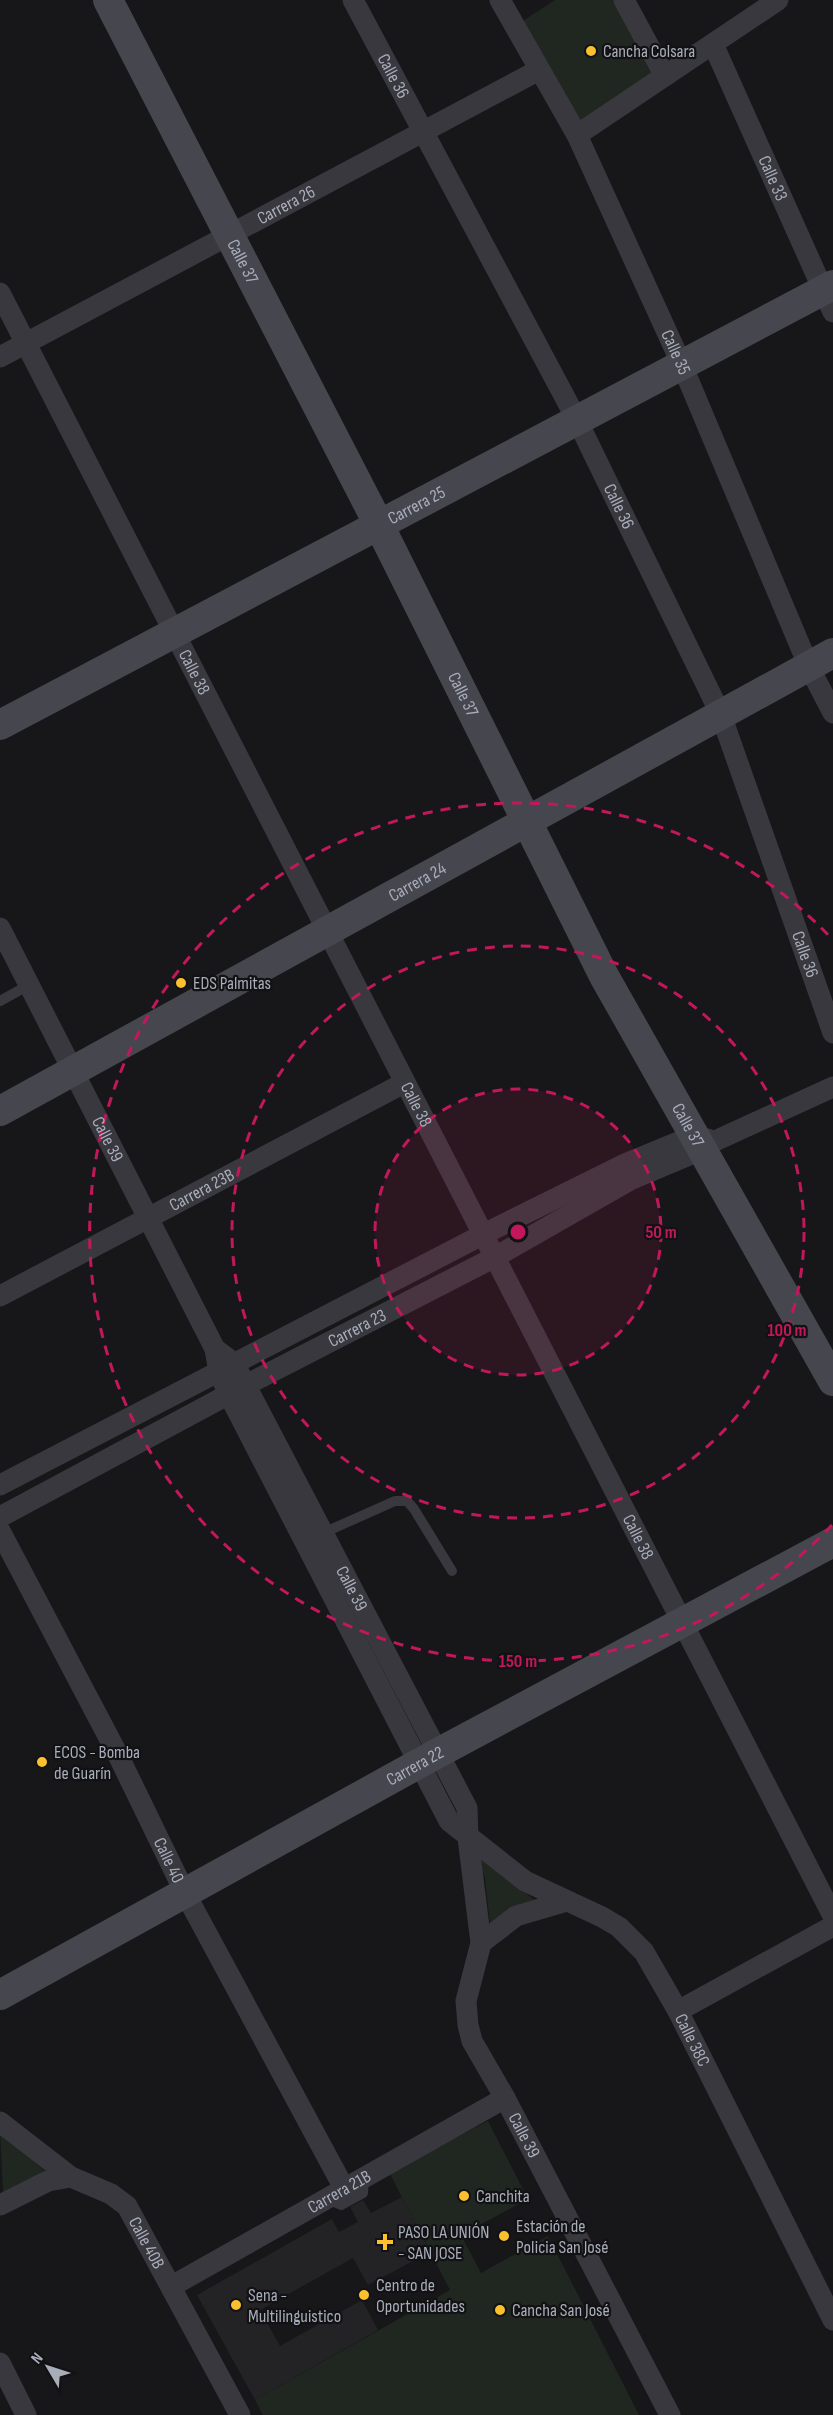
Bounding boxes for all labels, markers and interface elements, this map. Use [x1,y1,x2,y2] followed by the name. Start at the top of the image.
[603,41,695,62] place label: Cancha Colsara
[584,44,598,58] marker: Cancha Colsara
[373,50,414,102] street label: Calle 36
[753,152,792,204] street label: Calle 33
[254,181,319,229] street label: Carrera 26
[222,236,263,288] street label: Calle 37
[656,327,695,378] street label: Calle 35
[599,480,639,533] street label: Calle 36
[384,482,449,529] street label: Carrera 25
[174,646,214,698] street label: Calle 38
[443,669,483,721] street label: Calle 37
[385,858,450,906] street label: Carrera 24
[787,929,823,981] street label: Calle 36
[193,973,271,994] place label: EDS Palmitas
[174,976,188,990] marker: EDS Palmitas
[396,1079,436,1131] street label: Calle 38
[667,1100,709,1152] street label: Calle 37
[87,1113,128,1165] street label: Calle 39
[166,1164,238,1216] street label: Carrera 23B
[508,1222,528,1242] centre of rings
[645,1222,677,1243] text: 50 m
[325,1305,390,1352] street label: Carrera 23
[768,1320,807,1341] text: 100 m
[618,1511,658,1563] street label: Calle 38
[331,1563,372,1615] street label: Calle 39
[499,1651,537,1672] text: 150 m
[54,1742,140,1784] place label: ECOS - Bomba de Guarín
[383,1742,447,1790] street label: Carrera 22
[35,1755,49,1769] marker: ECOS - Bomba de Guarín
[149,1834,188,1886] street label: Calle 40
[670,2010,714,2070] street label: Calle 38C
[504,2109,544,2161] street label: Calle 39
[304,2166,375,2218] street label: Carrera 21B
[476,2186,530,2207] place label: Canchita
[457,2189,471,2203] marker: Canchita
[124,2213,169,2272] street label: Calle 40B
[516,2216,609,2258] place label: Estación de Policia San José
[398,2222,489,2264] place label: PASO LA UNIÓN - SAN JOSE
[497,2229,511,2243] marker: Estación de Policia San José
[376,2233,394,2251] marker: PASO LA UNIÓN - SAN JOSE
[376,2275,465,2317] place label: Centro de Oportunidades
[248,2285,341,2327] place label: Sena - Multilinguistico
[357,2288,371,2302] marker: Centro de Oportunidades
[229,2298,243,2312] marker: Sena - Multilinguistico
[512,2300,610,2321] place label: Cancha San José
[493,2303,507,2317] marker: Cancha San José
[18,2337,78,2397] north arrow
[27,2349,48,2368] text: N

